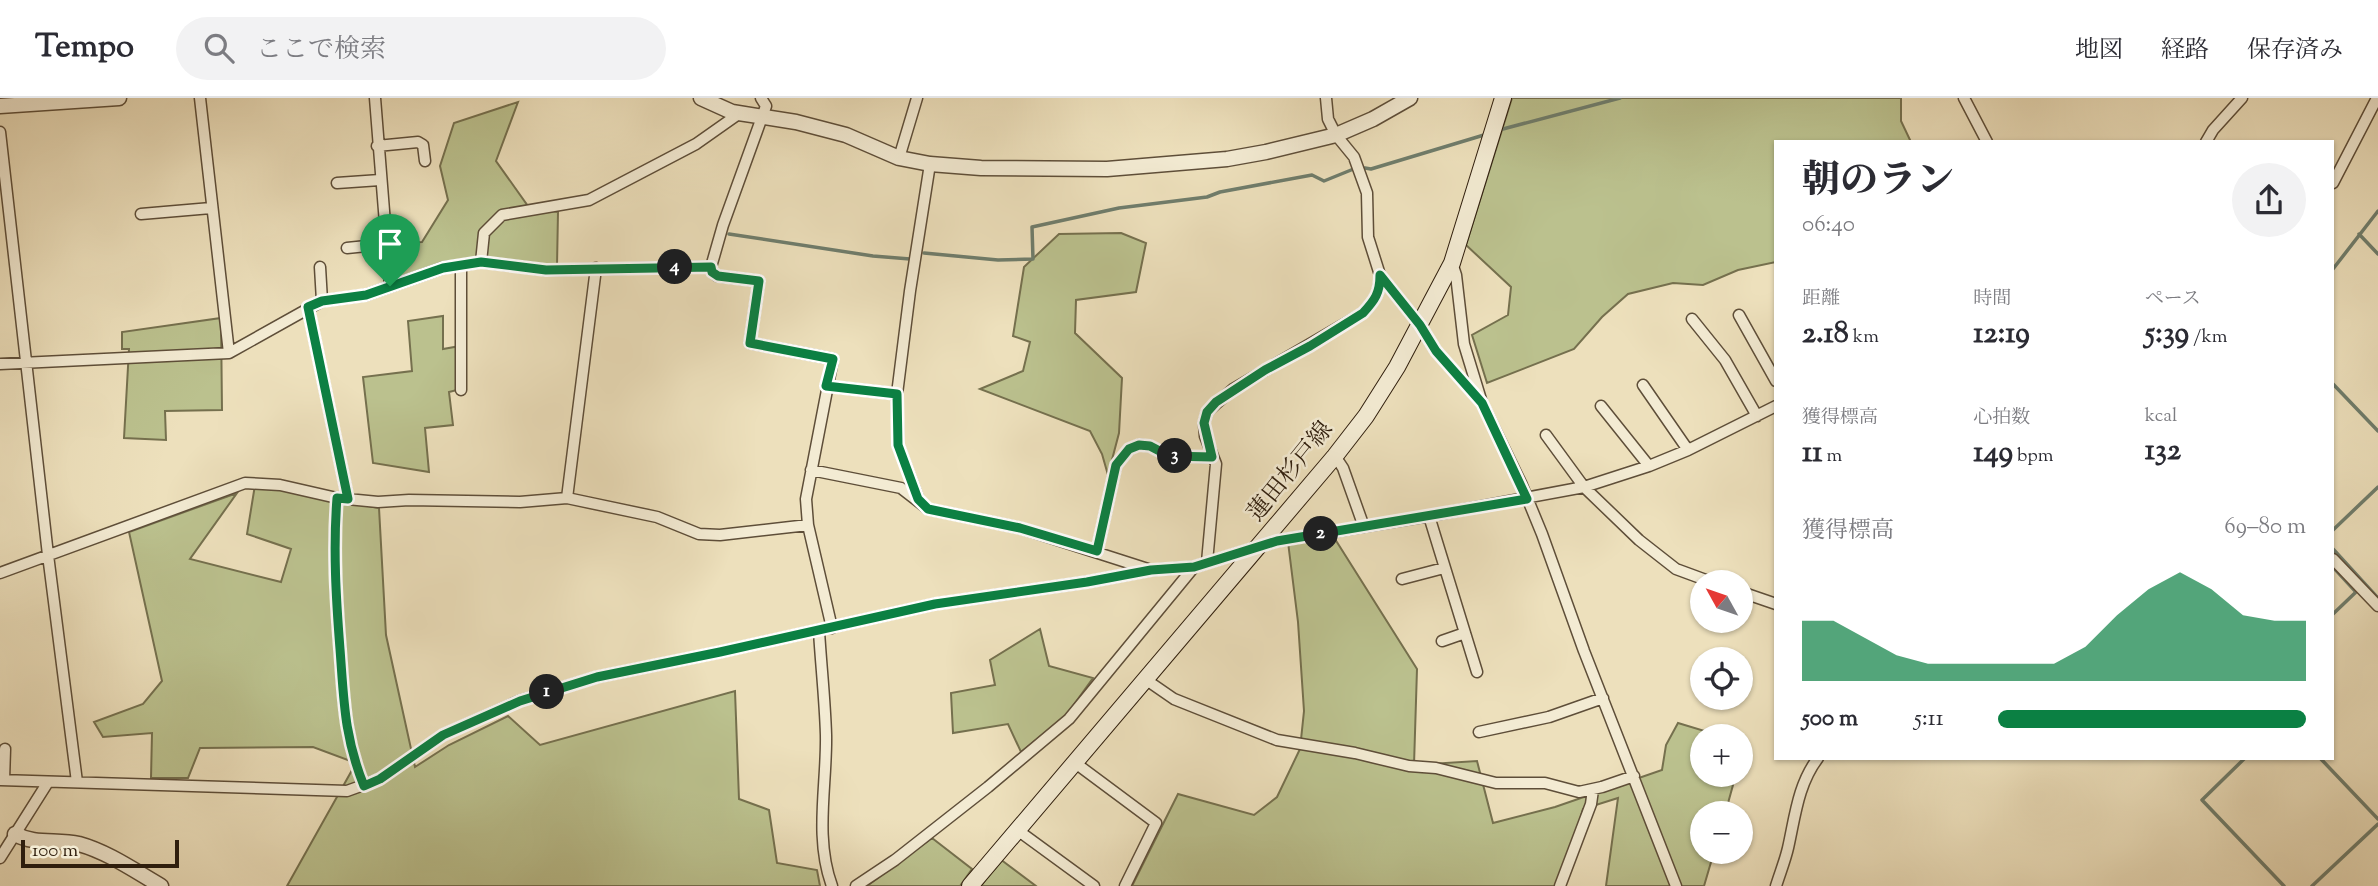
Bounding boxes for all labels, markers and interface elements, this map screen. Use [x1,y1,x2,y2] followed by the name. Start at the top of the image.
[176,17,666,80] search box
[35,24,134,72] text: Tempo
[200,29,238,67] icon: search
[256,32,386,69] text: ここで検索
[2075,34,2123,68] text: 地図
[2161,34,2209,68] text: 経路
[2247,34,2343,68] text: 保存済み
[1802,156,1954,210] text: 朝のラン
[2232,163,2306,237] button: share
[1802,209,1855,242] text: 06:40
[360,214,420,286] pin
[371,225,409,263] icon: arrive
[658,250,692,284] pin: 4
[670,253,679,280] text: 4
[1802,286,1840,313] text: 距離
[1973,286,2011,313] text: 時間
[2145,286,2201,313] text: ペース
[1802,313,1849,356] text: 2.18
[1973,313,2030,356] text: 12:19
[2145,313,2189,356] text: 5:39
[1849,324,1879,351] text: km
[2189,324,2228,351] text: /km
[2145,403,2177,430] text: kcal
[1802,405,1878,432] text: 獲得標高
[1973,405,2030,432] text: 心拍数
[1240,415,1342,529] street label: 蓮田杉戸線
[2145,430,2181,473] text: 132
[1802,432,1822,475] text: 11
[1973,432,2013,475] text: 149
[1158,438,1192,474] pin: 3
[1171,442,1178,469] text: 3
[1822,443,1842,470] text: m
[2013,443,2053,470] text: bpm
[2224,511,2306,544] text: 69–80 m
[1802,515,1894,548] text: 獲得標高
[1304,516,1338,551] pin: 2
[1316,520,1325,547] text: 2
[1690,570,1754,634] north arrow
[1690,570,1753,864] map controls
[1690,647,1753,710] button: locate
[530,674,564,710] pin: 1
[543,678,550,705] text: 1
[1802,703,1858,736] text: 500 m
[1914,703,1944,736] text: 5:11
[1690,724,1753,787] button: +
[1690,801,1753,864] button: −
[21,837,178,869] scale bar
[32,838,78,865] text: 100 m

